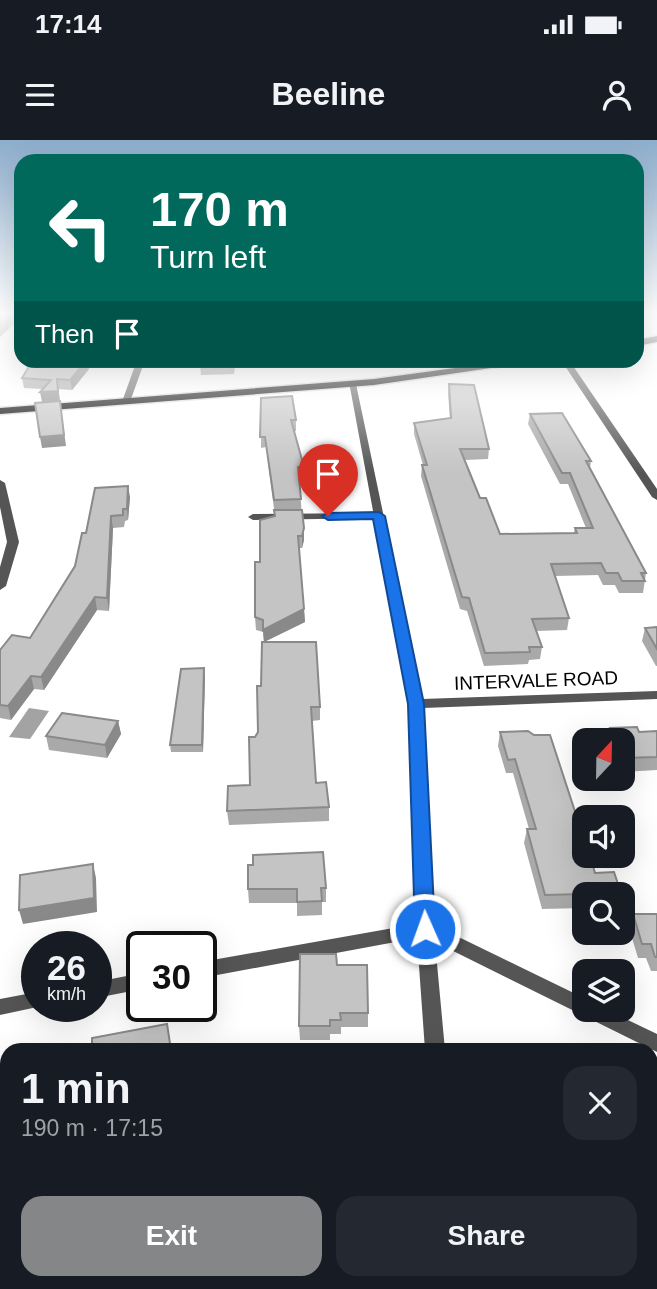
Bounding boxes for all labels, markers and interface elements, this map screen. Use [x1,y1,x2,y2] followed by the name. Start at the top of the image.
[35,9,102,39] text: 17:14
[21,76,59,114] icon: menu
[272,76,385,112] text: Beeline
[598,76,636,114] icon: person
[35,182,126,273] icon: left
[150,182,289,236] text: 170 m
[150,239,266,275] text: Turn left
[108,315,146,353] icon: arrive
[35,319,94,349] text: Then
[298,444,358,516] pin
[309,455,347,493] icon: arrive
[454,667,618,694] street label: INTERVALE ROAD
[572,728,635,791] north arrow
[572,728,635,1022] map controls
[572,805,635,868] button: sound
[572,882,635,945] button: search
[388,892,462,966] position arrow
[126,931,217,1022] speed limit sign: 30
[47,948,86,987] text: 26
[572,959,635,1022] button: layers
[47,984,86,1004] text: km/h
[21,1065,131,1112] text: 1 min
[563,1066,637,1140] button: close
[21,1115,163,1141] text: 190 m · 17:15
[21,1196,322,1276] button: Exit
[336,1196,637,1276] button: Share

